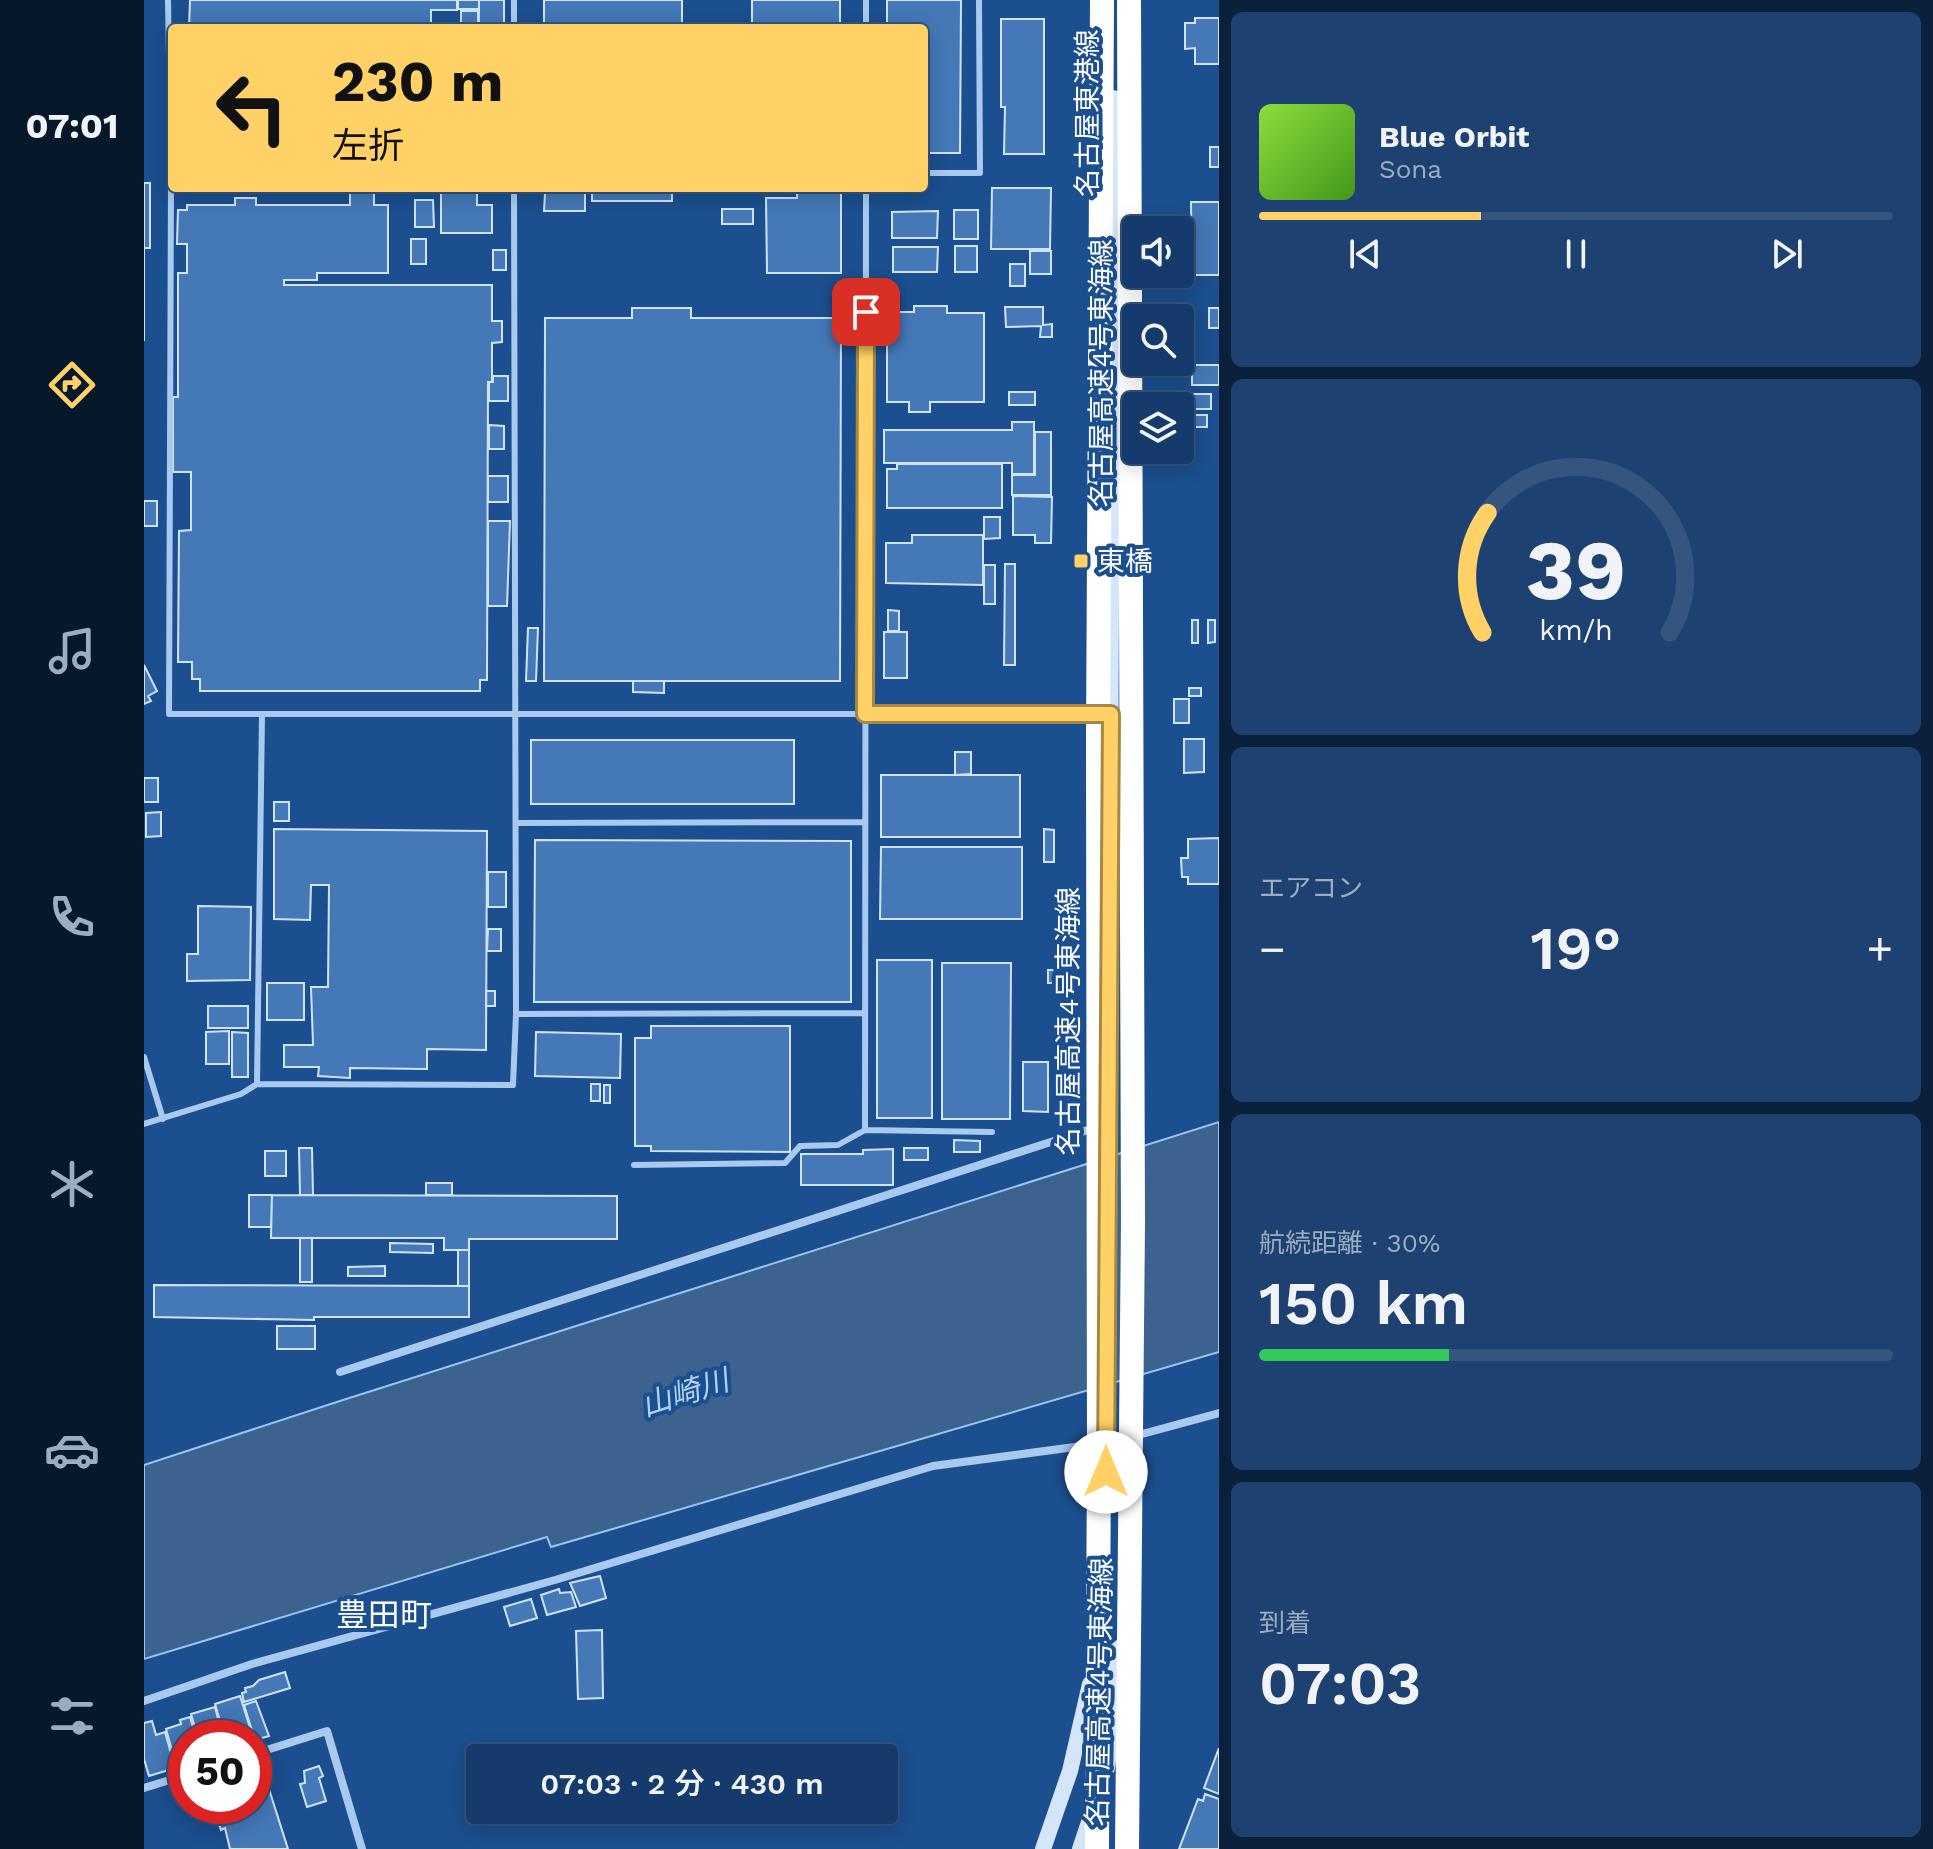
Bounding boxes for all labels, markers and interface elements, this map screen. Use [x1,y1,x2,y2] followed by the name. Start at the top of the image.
[1071,29,1104,197] street label: 名古屋東港線
[332,49,503,115] text: 230 m
[200,56,304,160] icon: left
[25,105,119,147] text: 07:01
[1379,119,1529,154] text: Blue Orbit
[332,125,404,167] text: 左折
[1379,154,1442,184] text: Sona
[1122,216,1194,464] map controls
[1122,216,1194,288] button: sound
[1343,232,1387,276] icon: previous
[1554,232,1598,276] icon: pause
[1765,232,1809,276] icon: next
[1085,238,1118,508] street label: 名古屋高速4号東海線
[832,278,900,346] pin
[844,290,888,334] icon: arrive
[1122,304,1194,376] button: search
[44,357,100,413] icon: directions
[1122,392,1194,464] button: layers
[1526,522,1626,619] text: 39
[1097,545,1153,578] place label: 東橋
[1072,552,1090,570] marker: 東橋
[1539,613,1613,647] text: km/h
[44,623,100,679] icon: music
[1259,873,1363,903] text: エアコン
[1052,886,1085,1156] street label: 名古屋高速4号東海線
[44,889,100,945] icon: phone
[1531,913,1621,984] text: 19°
[1259,923,1286,975] text: −
[1866,923,1893,975] text: +
[44,1156,100,1212] icon: climate
[1259,1228,1440,1258] text: 航続距離 · 30%
[1259,1268,1468,1339] text: 150 km
[637,1361,736,1423] water label: 山崎川
[44,1422,100,1478] icon: car
[1064,1430,1148,1514] position arrow
[1081,1557,1118,1827] street label: 名古屋高速4号東海線
[336,1596,432,1634] district label: 豊田町
[1259,1608,1311,1638] text: 到着
[1259,1648,1421,1719] text: 07:03
[44,1688,100,1744] icon: filters
[168,1720,272,1824] speed limit sign: 50
[540,1766,824,1801] text: 07:03 · 2 分 · 430 m

